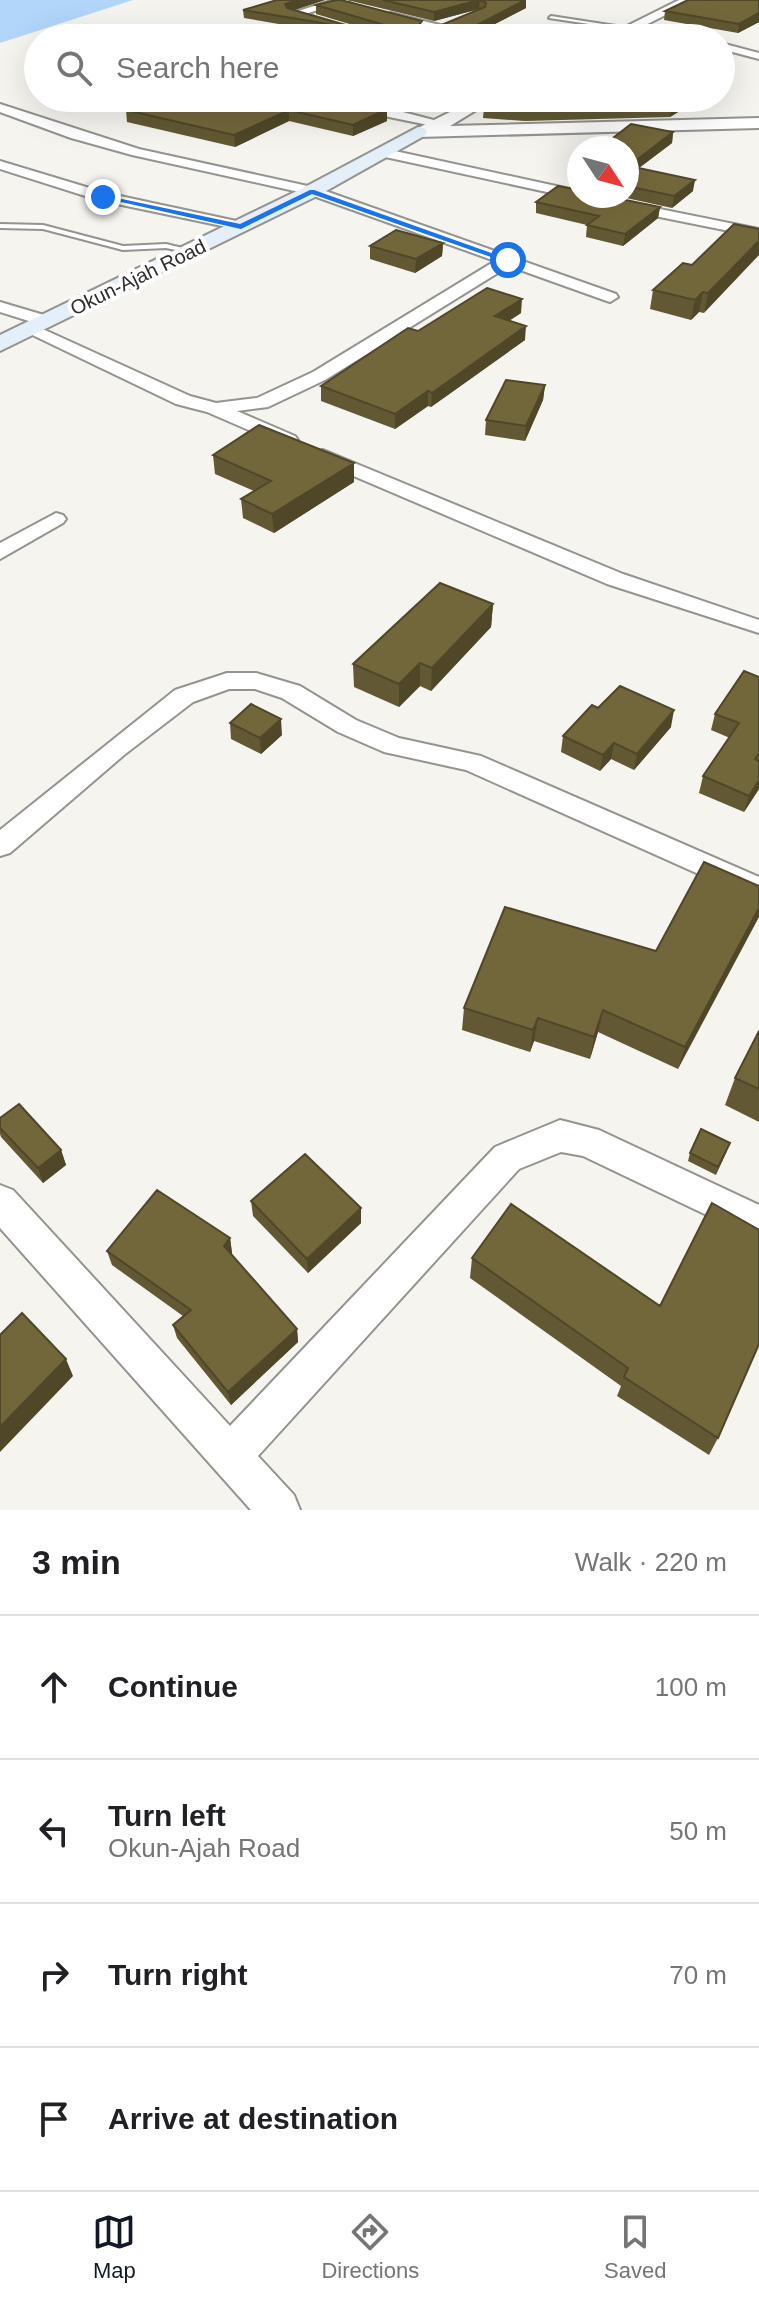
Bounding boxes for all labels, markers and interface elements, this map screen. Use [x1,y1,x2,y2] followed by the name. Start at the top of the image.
[24,24,735,112] search box
[52,46,96,90] icon: search
[116,51,279,84] text: Search here
[567,136,639,208] north arrow
[85,179,121,215] route end
[67,235,209,319] street label: Okun-Ajah Road
[490,242,526,278] route start
[32,1543,121,1581] text: 3 min
[575,1547,727,1577] text: Walk · 220 m
[32,1665,76,1709] icon: ahead
[108,1670,238,1703] text: Continue
[655,1672,727,1702] text: 100 m
[108,1799,226,1832] text: Turn left
[32,1809,76,1853] icon: left
[669,1816,727,1846] text: 50 m
[108,1833,300,1863] text: Okun-Ajah Road
[32,1953,76,1997] icon: right
[108,1958,247,1991] text: Turn right
[669,1960,727,1990] text: 70 m
[32,2097,76,2141] icon: arrive
[108,2102,398,2135] text: Arrive at destination
[92,2210,136,2284] tab: Map
[321,2210,419,2284] tab: Directions
[604,2210,667,2284] tab: Saved

